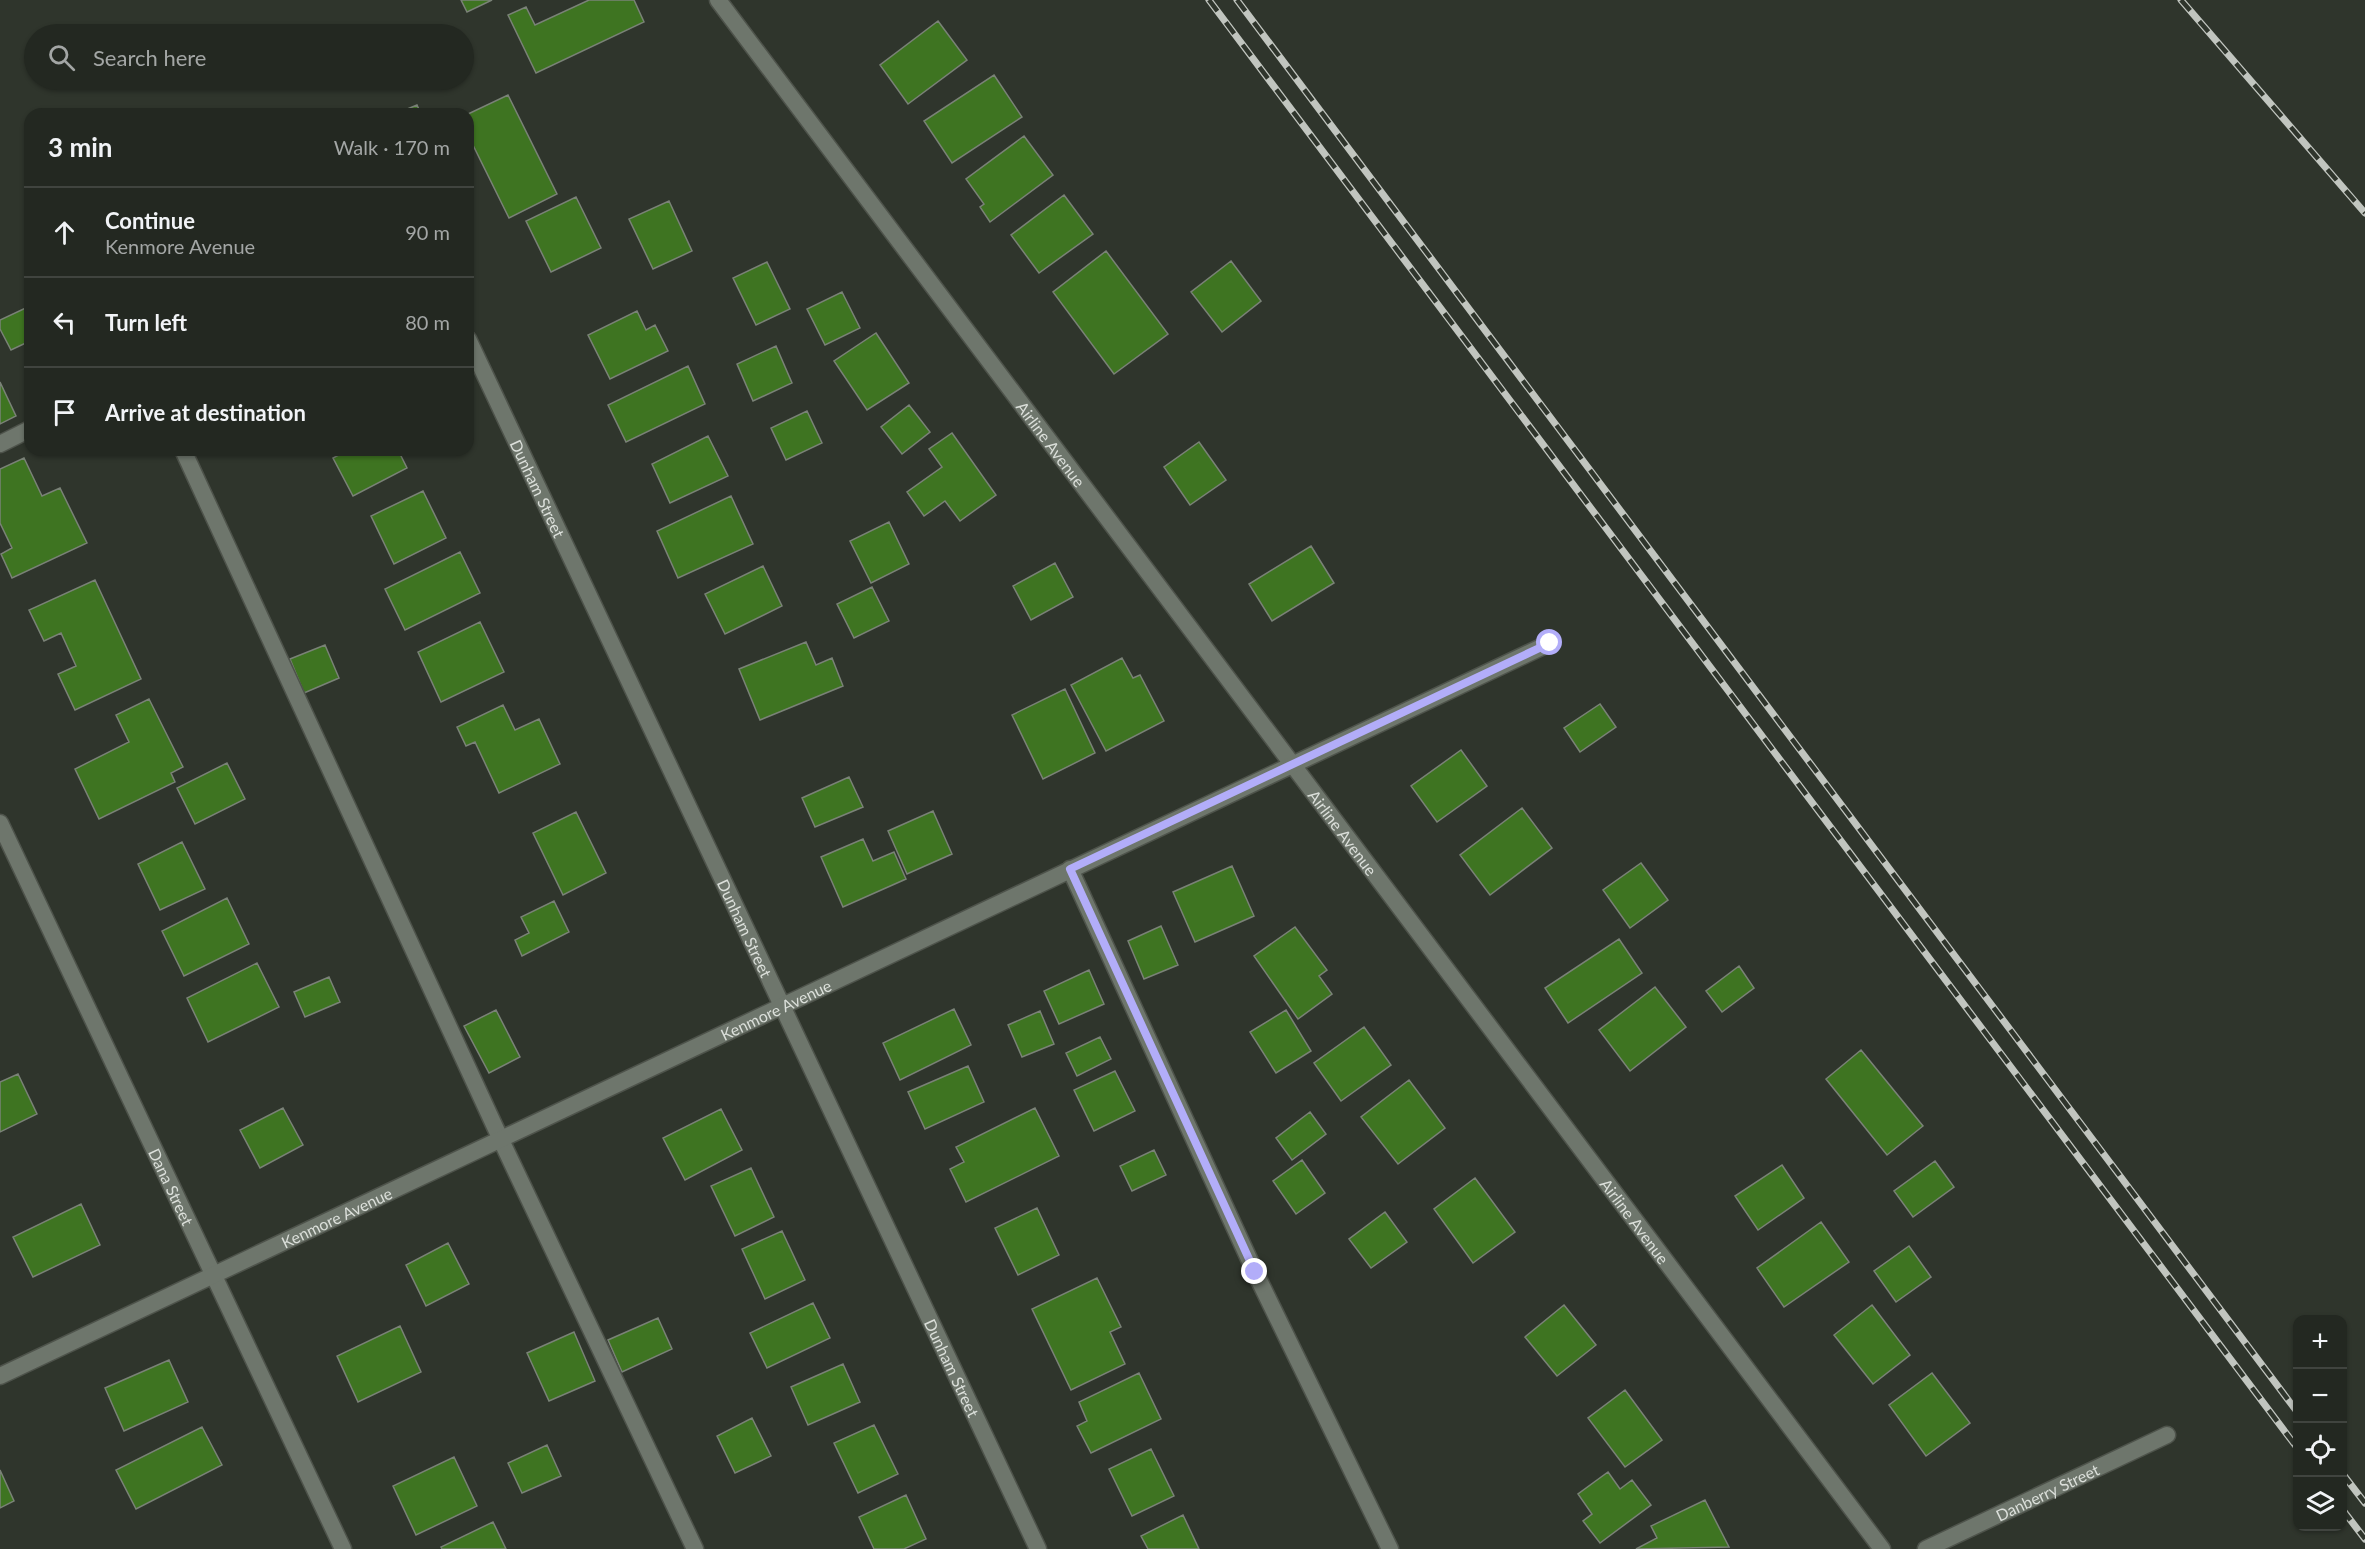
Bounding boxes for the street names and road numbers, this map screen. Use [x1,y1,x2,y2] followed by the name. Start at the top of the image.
[1013,397,1090,490] street label: Airline Avenue
[507,436,570,541] street label: Dunham Street
[1305,786,1382,879] street label: Airline Avenue
[714,876,777,980] street label: Dunham Street
[717,975,834,1043] street label: Kenmore Avenue
[145,1145,198,1228] street label: Dana Street
[1597,1174,1674,1267] street label: Airline Avenue
[278,1183,395,1251] street label: Kenmore Avenue
[921,1315,984,1420] street label: Dunham Street
[1992,1459,2102,1524] street label: Danberry Street

